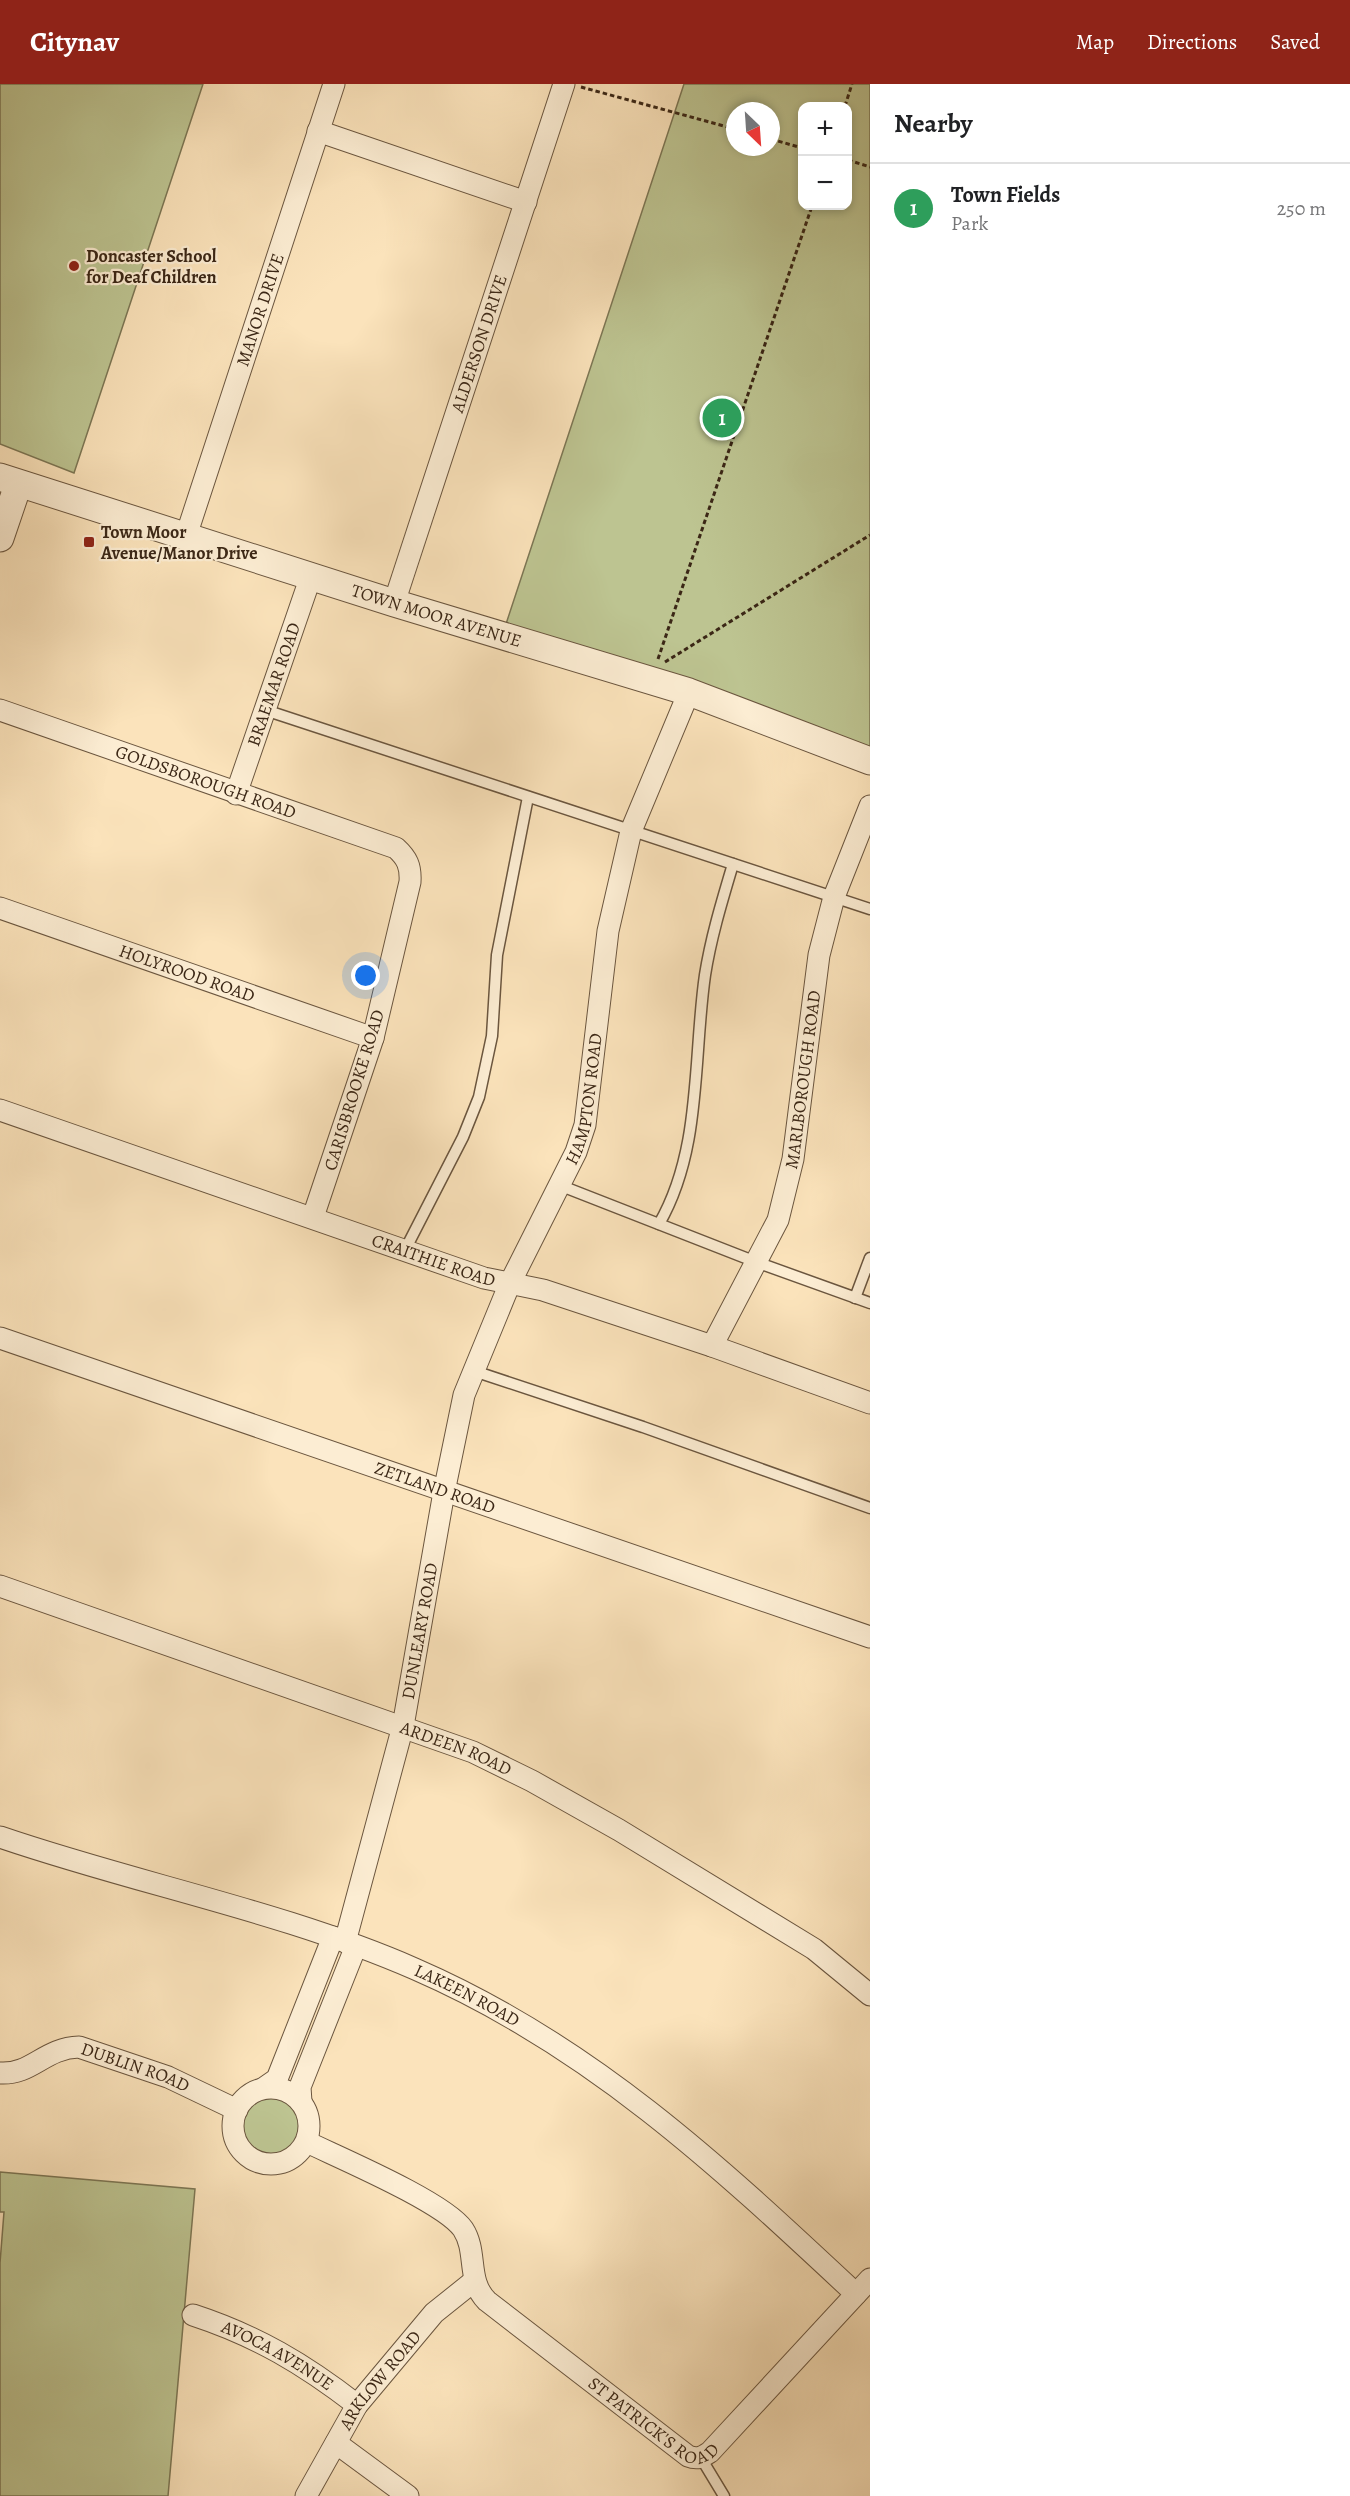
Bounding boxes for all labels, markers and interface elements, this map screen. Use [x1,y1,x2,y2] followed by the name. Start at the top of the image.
[30,23,119,61] text: Citynav
[1076,28,1114,56] text: Map
[1147,28,1237,56] text: Directions
[1270,28,1320,56] text: Saved
[726,102,780,156] north arrow
[798,102,852,210] map controls
[798,102,852,156] button: +
[894,106,973,141] text: Nearby
[798,156,852,210] button: −
[951,180,1060,210] text: Town Fields
[910,195,917,222] text: 1
[1277,195,1326,222] text: 250 m
[951,210,989,237] text: Park
[86,244,217,289] place label: Doncaster School for Deaf Children
[230,250,290,369] street label: MANOR DRIVE
[67,259,81,273] marker: Doncaster School for Deaf Children
[445,271,513,417] street label: ALDERSON DRIVE
[702,396,742,440] pin: 1
[100,520,258,565] place label: Town Moor Avenue/Manor Drive
[82,535,96,549] marker: Town Moor Avenue/Manor Drive
[348,578,525,653] street label: TOWN MOOR AVENUE
[241,619,306,749] street label: BRAEMAR ROAD
[112,739,299,824] street label: GOLDSBOROUGH ROAD
[116,938,258,1008] street label: HOLYROOD ROAD
[351,961,380,990] your location
[779,989,826,1172] street label: MARLBOROUGH ROAD
[318,1007,390,1173] street label: CARISBROOKE ROAD
[559,1032,608,1169] street label: HAMPTON ROAD
[369,1228,498,1292] street label: CRAITHIE ROAD
[371,1456,499,1519] street label: ZETLAND ROAD
[396,1561,443,1701] street label: DUNLEARY ROAD
[396,1715,516,1781] street label: ARDEEN ROAD
[411,1958,524,2032] street label: LAKEEN ROAD
[78,2037,194,2098] street label: DUBLIN ROAD
[217,2314,339,2396] street label: AVOCA AVENUE
[333,2325,427,2435] street label: ARKLOW ROAD
[583,2371,724,2470] street label: ST PATRICK'S ROAD

